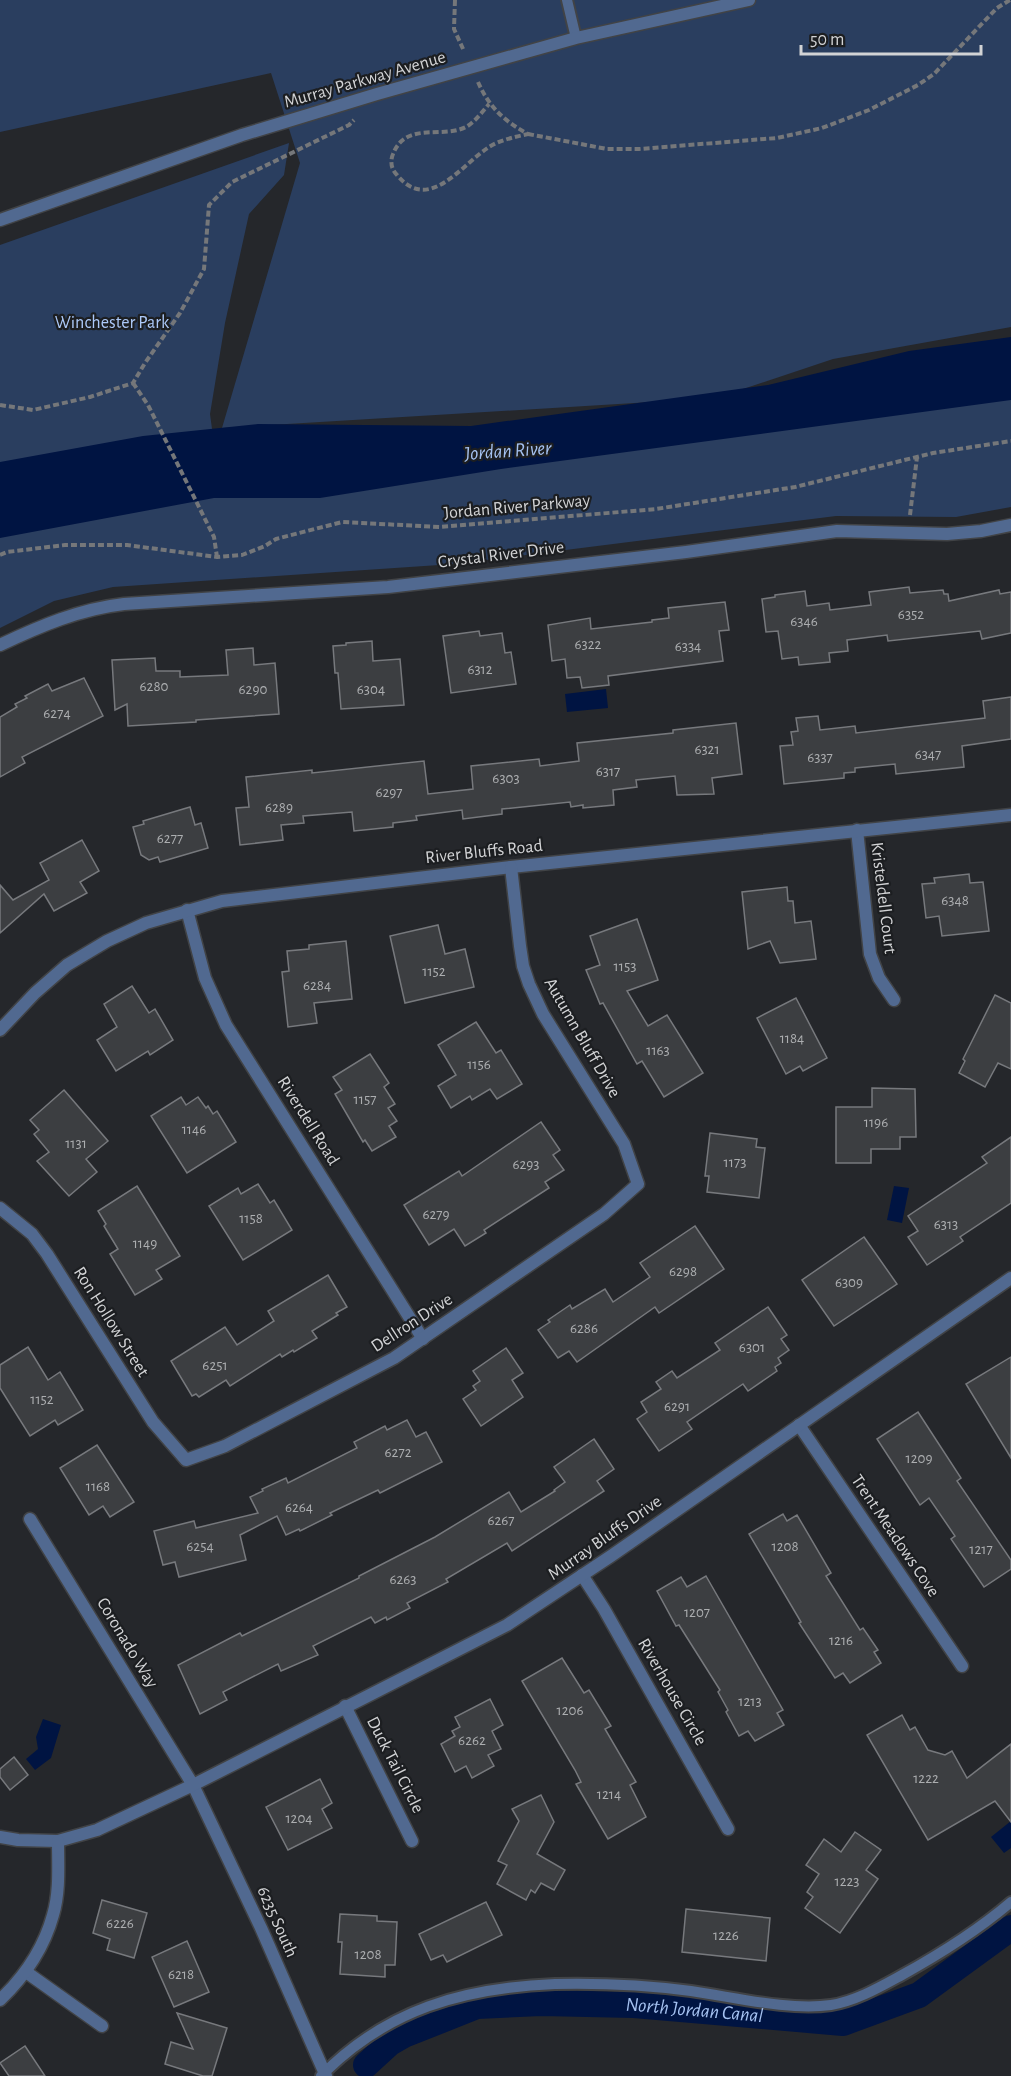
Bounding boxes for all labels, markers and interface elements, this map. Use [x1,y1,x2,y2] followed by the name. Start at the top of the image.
[801,18,981,56] scale bar
[810,31,844,49] text: 50 m
[282,48,448,112] street label: Murray Parkway Avenue
[55,314,170,332] park label: Winchester Park
[463,438,553,464] water label: Jordan River
[443,492,591,522] street label: Jordan River Parkway
[437,538,565,572] street label: Crystal River Drive
[898,607,924,622] house number: 6352
[790,614,818,629] house number: 6346
[575,637,602,652] house number: 6322
[675,639,701,654] house number: 6334
[467,662,493,677] house number: 6312
[140,679,169,694] house number: 6280
[239,682,267,697] house number: 6290
[357,682,385,697] house number: 6304
[43,706,71,721] house number: 6274
[694,742,720,757] house number: 6321
[915,747,941,762] house number: 6347
[807,750,833,765] house number: 6337
[596,764,620,779] house number: 6317
[492,771,520,786] house number: 6303
[375,785,403,800] house number: 6297
[265,800,293,815] house number: 6289
[157,831,183,846] house number: 6277
[424,837,544,867] street label: River Bluffs Road
[867,841,899,955] street label: Kristeldell Court
[941,893,969,908] house number: 6348
[614,959,636,974] house number: 1153
[422,964,446,979] house number: 1152
[540,975,624,1101] street label: Autumn Bluff Drive
[303,978,331,993] house number: 6284
[780,1031,804,1046] house number: 1184
[646,1043,670,1058] house number: 1163
[467,1057,491,1072] house number: 1156
[274,1073,342,1169] street label: Riverdell Road
[354,1092,376,1107] house number: 1157
[864,1115,888,1130] house number: 1196
[182,1122,206,1137] house number: 1146
[65,1136,87,1151] house number: 1131
[724,1155,746,1170] house number: 1173
[512,1157,540,1172] house number: 6293
[422,1207,450,1222] house number: 6279
[239,1211,263,1226] house number: 1158
[934,1217,958,1232] house number: 6313
[133,1236,157,1251] house number: 1149
[70,1264,152,1380] street label: Ron Hollow Street
[669,1264,697,1279] house number: 6298
[835,1275,863,1290] house number: 6309
[368,1290,456,1356] street label: Dellron Drive
[570,1321,598,1336] house number: 6286
[739,1340,765,1355] house number: 6301
[202,1358,228,1373] house number: 6251
[30,1392,54,1407] house number: 1152
[664,1399,690,1414] house number: 6291
[385,1445,412,1460] house number: 6272
[906,1451,932,1466] house number: 1209
[848,1472,942,1600] street label: Trent Meadows Cove
[86,1479,110,1494] house number: 1168
[545,1492,665,1584] street label: Murray Bluffs Drive
[285,1500,313,1515] house number: 6264
[487,1513,515,1528] house number: 6267
[186,1539,214,1554] house number: 6254
[771,1539,799,1554] house number: 1208
[969,1542,993,1557] house number: 1217
[389,1572,417,1587] house number: 6263
[93,1595,161,1691] street label: Coronado Way
[684,1605,710,1620] house number: 1207
[829,1633,853,1648] house number: 1216
[634,1635,710,1749] street label: Riverhouse Circle
[738,1694,762,1709] house number: 1213
[557,1703,583,1718] house number: 1206
[363,1714,427,1816] street label: Duck Tail Circle
[458,1733,486,1748] house number: 6262
[913,1771,939,1786] house number: 1222
[597,1787,621,1802] house number: 1214
[285,1811,313,1826] house number: 1204
[835,1874,860,1889] house number: 1223
[253,1884,301,1960] street label: 6235 South
[106,1916,134,1931] house number: 6226
[713,1928,739,1943] house number: 1226
[354,1947,382,1962] house number: 1208
[168,1967,194,1982] house number: 6218
[625,1995,764,2026] water label: North Jordan Canal

